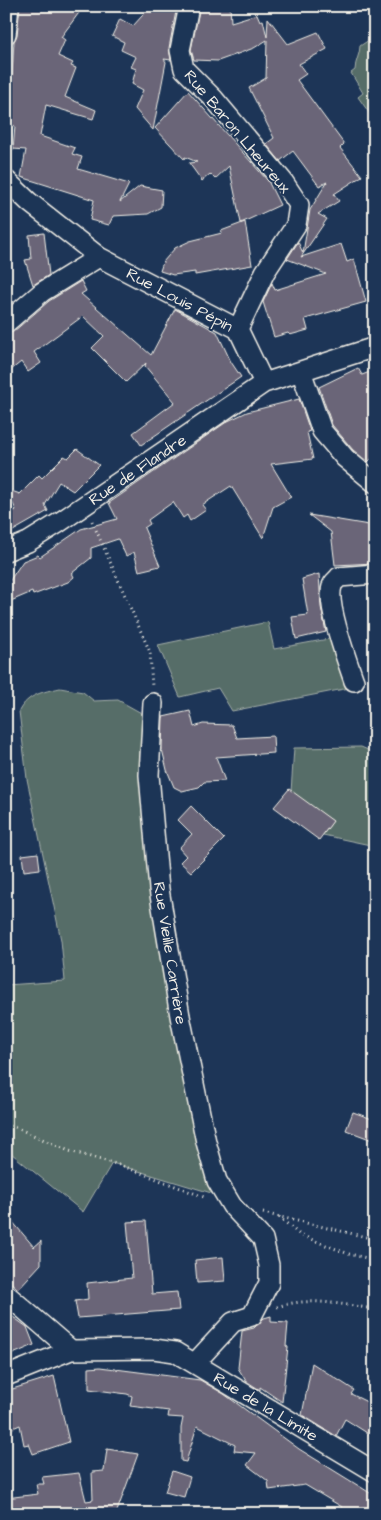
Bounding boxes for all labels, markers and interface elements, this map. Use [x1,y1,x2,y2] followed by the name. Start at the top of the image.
[179,65,296,199] street label: Rue Baron Lheureux
[122,263,237,337] street label: Rue Louis Pépin
[84,429,191,511] street label: Rue de Flandre
[148,880,192,1026] street label: Rue Vieille Carrière
[209,1367,322,1447] street label: Rue de la Limite

